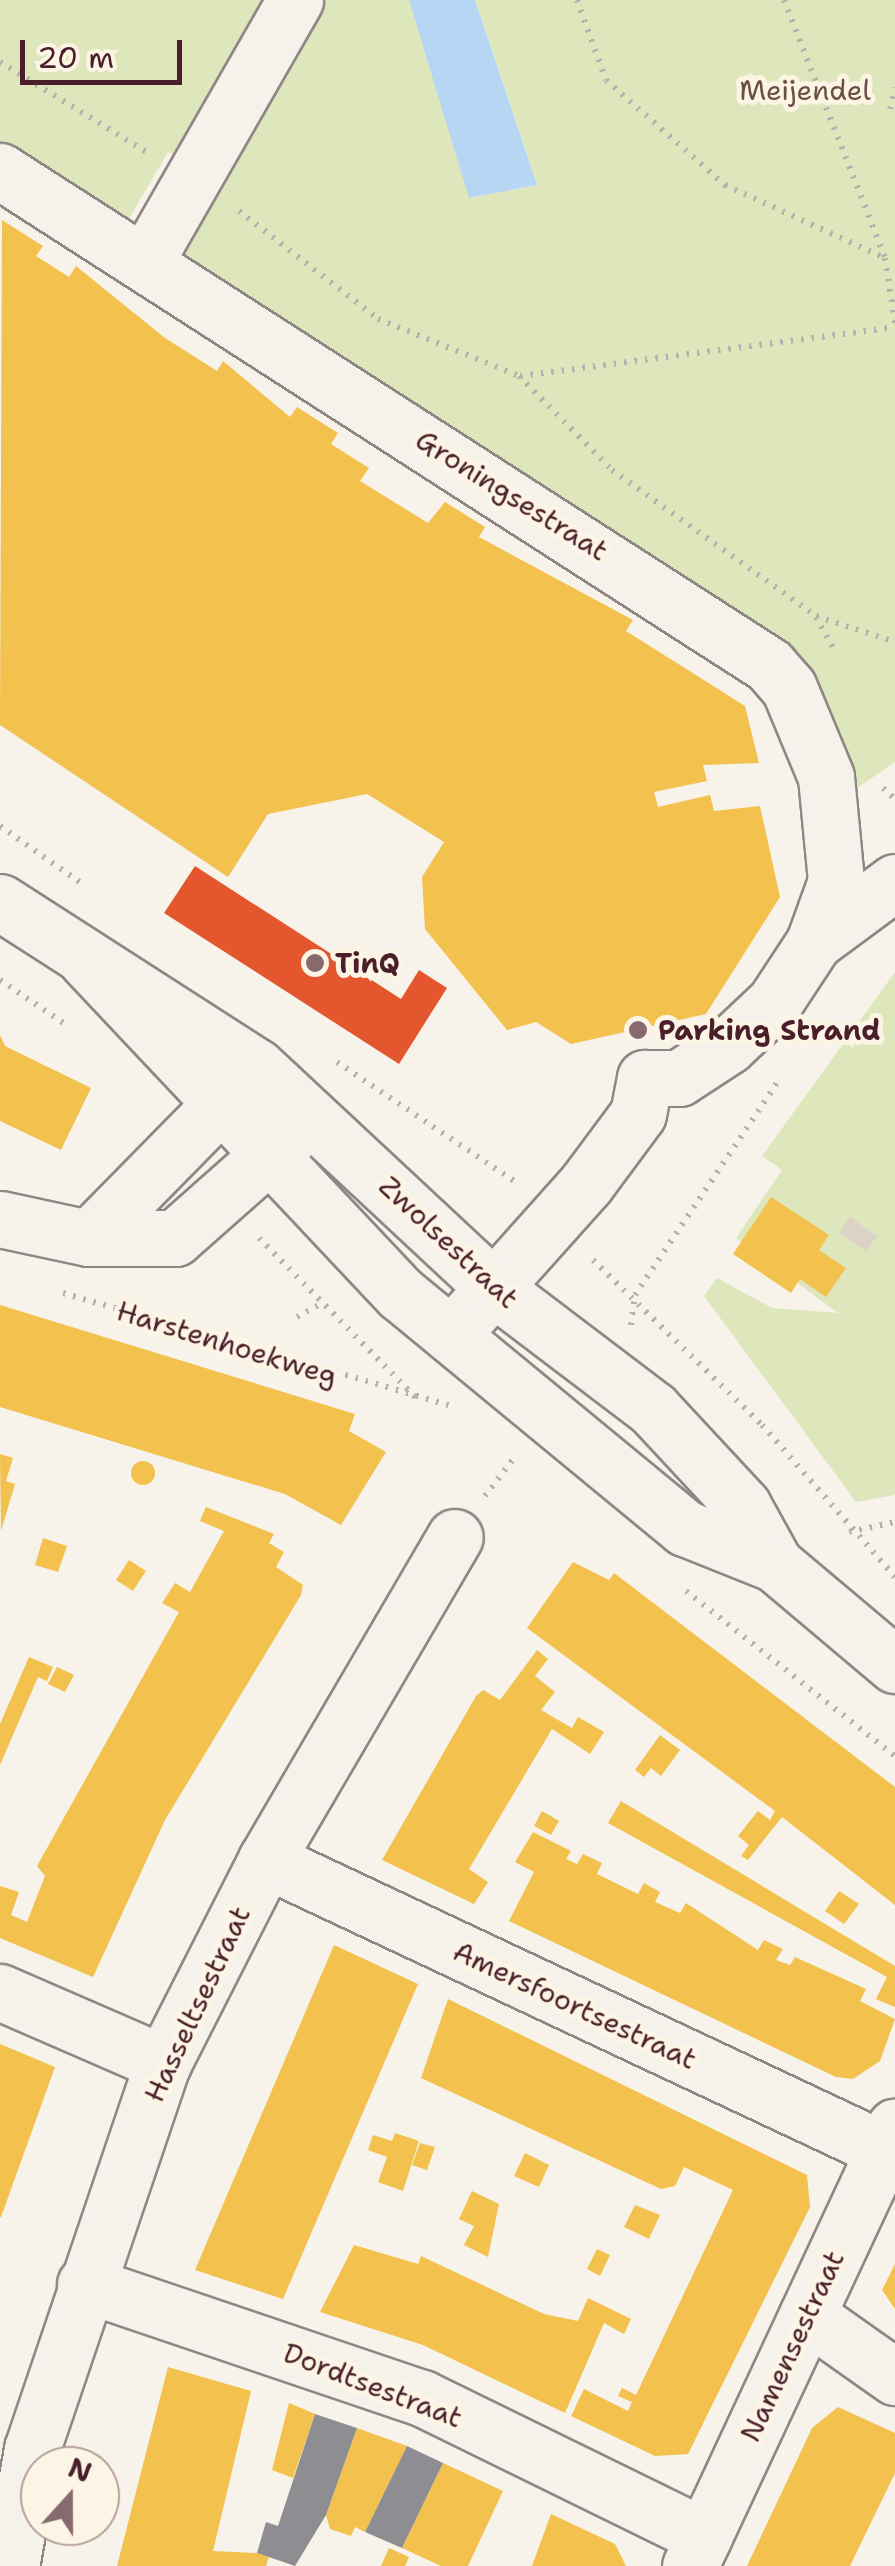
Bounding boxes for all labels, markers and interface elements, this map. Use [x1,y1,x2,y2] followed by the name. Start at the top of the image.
[25,20,188,82] scale bar
[37,37,114,78] text: 20 m
[739,73,871,107] park label: Meijendel
[410,422,614,568] street label: Groningsestraat
[335,946,400,980] place label: TinQ
[304,952,326,974] marker: TinQ
[658,1013,881,1047] place label: Parking Strand
[627,1019,649,1041] marker: Parking Strand
[372,1169,526,1315] street label: Zwolsestraat
[113,1294,341,1392] street label: Harstenhoekweg
[137,1901,257,2107] street label: Hasseltsestraat
[448,1934,702,2076] street label: Amersfoortsestraat
[733,2245,851,2447] street label: Namensestraat
[279,2335,467,2435] street label: Dordtsestraat
[20,2446,120,2546] north arrow
[63,2448,97,2492] text: N

